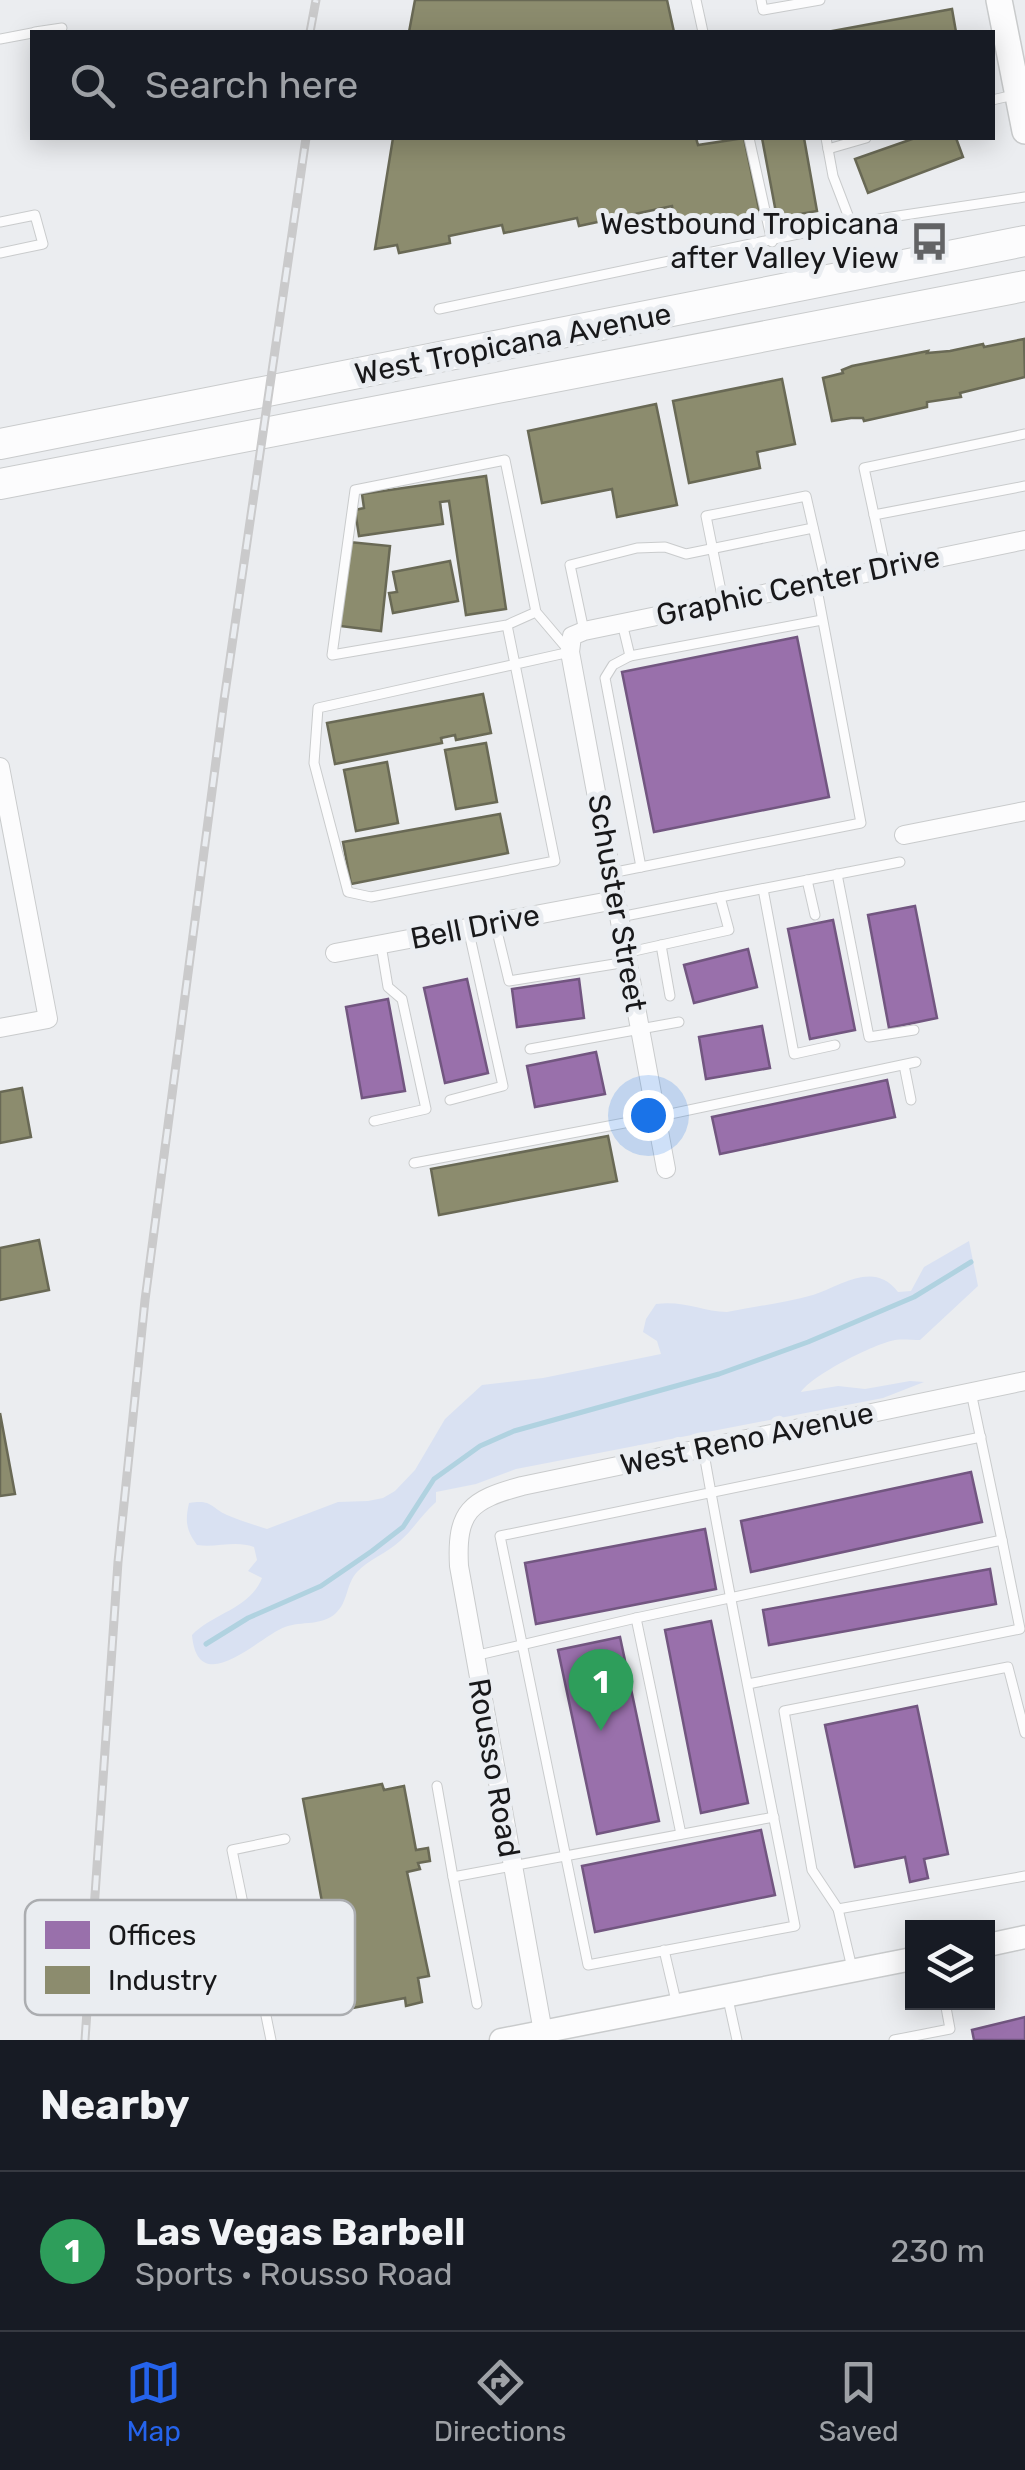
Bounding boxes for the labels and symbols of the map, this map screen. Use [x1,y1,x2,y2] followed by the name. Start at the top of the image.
[600,206,899,276] place label: Westbound Tropicana after Valley View
[908,220,950,262] bus stop icon: Westbound Tropicana after Valley View
[352,296,674,392] street label: West Tropicana Avenue
[653,538,943,634] street label: Graphic Center Drive
[580,791,654,1015] street label: Schuster Street
[407,897,543,957] street label: Bell Drive
[623,1090,674,1141] your location
[617,1395,877,1483] street label: West Reno Avenue
[568,1648,634,1731] pin: 1
[461,1676,527,1860] street label: Rousso Road
[25,1900,355,2015] legend
[108,1919,196,1952] text: Offices
[108,1964,217,1997] text: Industry

